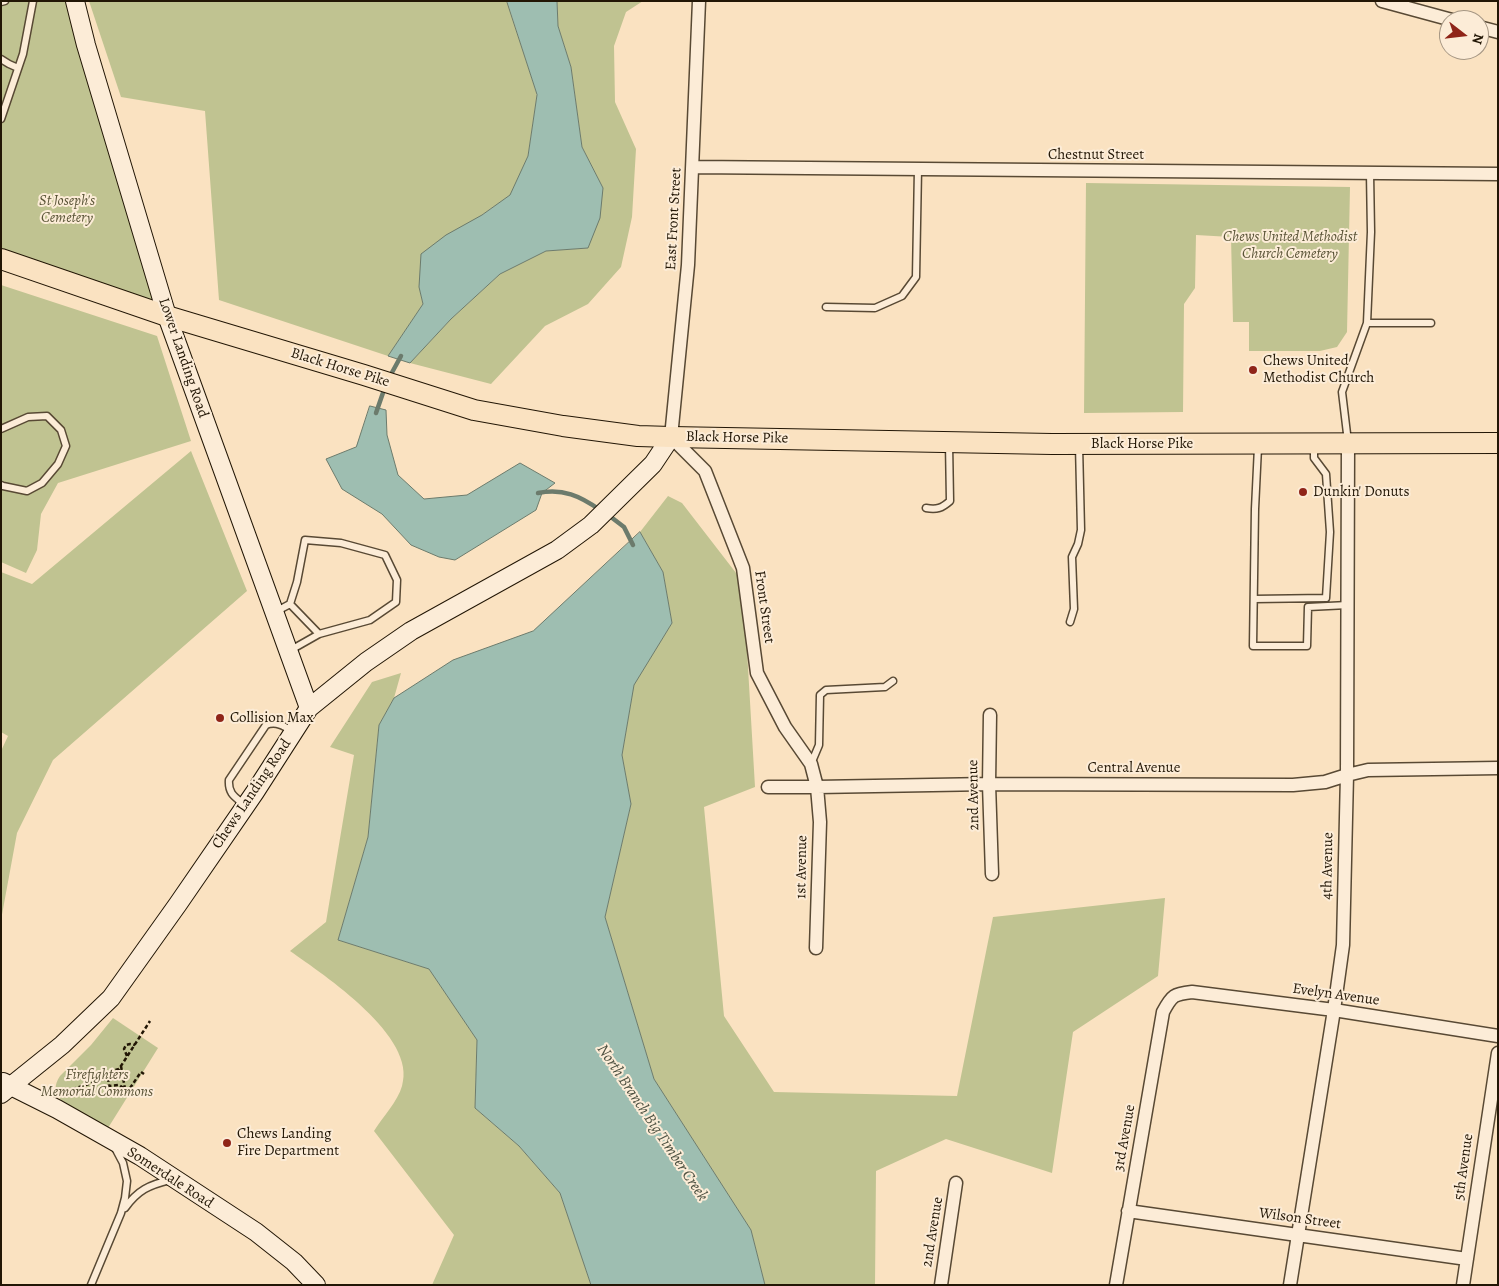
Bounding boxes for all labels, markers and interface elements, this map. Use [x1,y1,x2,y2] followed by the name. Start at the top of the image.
[1439,10,1489,60] north arrow
[1467,31,1488,47] text: N
[1048,146,1144,164] street label: Chestnut Street
[662,167,686,271] street label: East Front Street
[39,192,95,227] park label: St Joseph's Cemetery
[1223,228,1357,263] park label: Chews United Methodist Church Cemetery
[154,296,212,420] street label: Lower Landing Road
[288,344,392,392] street label: Black Horse Pike
[1263,352,1374,387] place label: Chews United Methodist Church
[1247,364,1259,376] marker: Chews United Methodist Church
[686,428,788,448] street label: Black Horse Pike
[1091,435,1193,453] street label: Black Horse Pike
[1313,483,1410,501] place label: Dunkin' Donuts
[1297,486,1309,498] marker: Dunkin' Donuts
[750,569,778,645] street label: Front Street
[230,709,314,727] place label: Collision Max
[214,712,226,724] marker: Collision Max
[209,736,295,852] street label: Chews Landing Road
[964,759,984,831] street label: 2nd Avenue
[1088,759,1180,777] street label: Central Avenue
[1318,832,1338,900] street label: 4th Avenue
[792,835,812,899] street label: 1st Avenue
[1291,980,1381,1010] street label: Evelyn Avenue
[592,1041,712,1205] water label: North Branch Big Timber Creek
[41,1066,153,1101] park label: Firefighters Memorial Commons
[1110,1103,1140,1173] street label: 3rd Avenue
[237,1125,339,1160] place label: Chews Landing Fire Department
[1450,1133,1478,1201] street label: 5th Avenue
[221,1137,233,1149] marker: Chews Landing Fire Department
[123,1143,217,1213] street label: Somerdale Road
[919,1196,947,1268] street label: 2nd Avenue
[1258,1204,1342,1234] street label: Wilson Street

